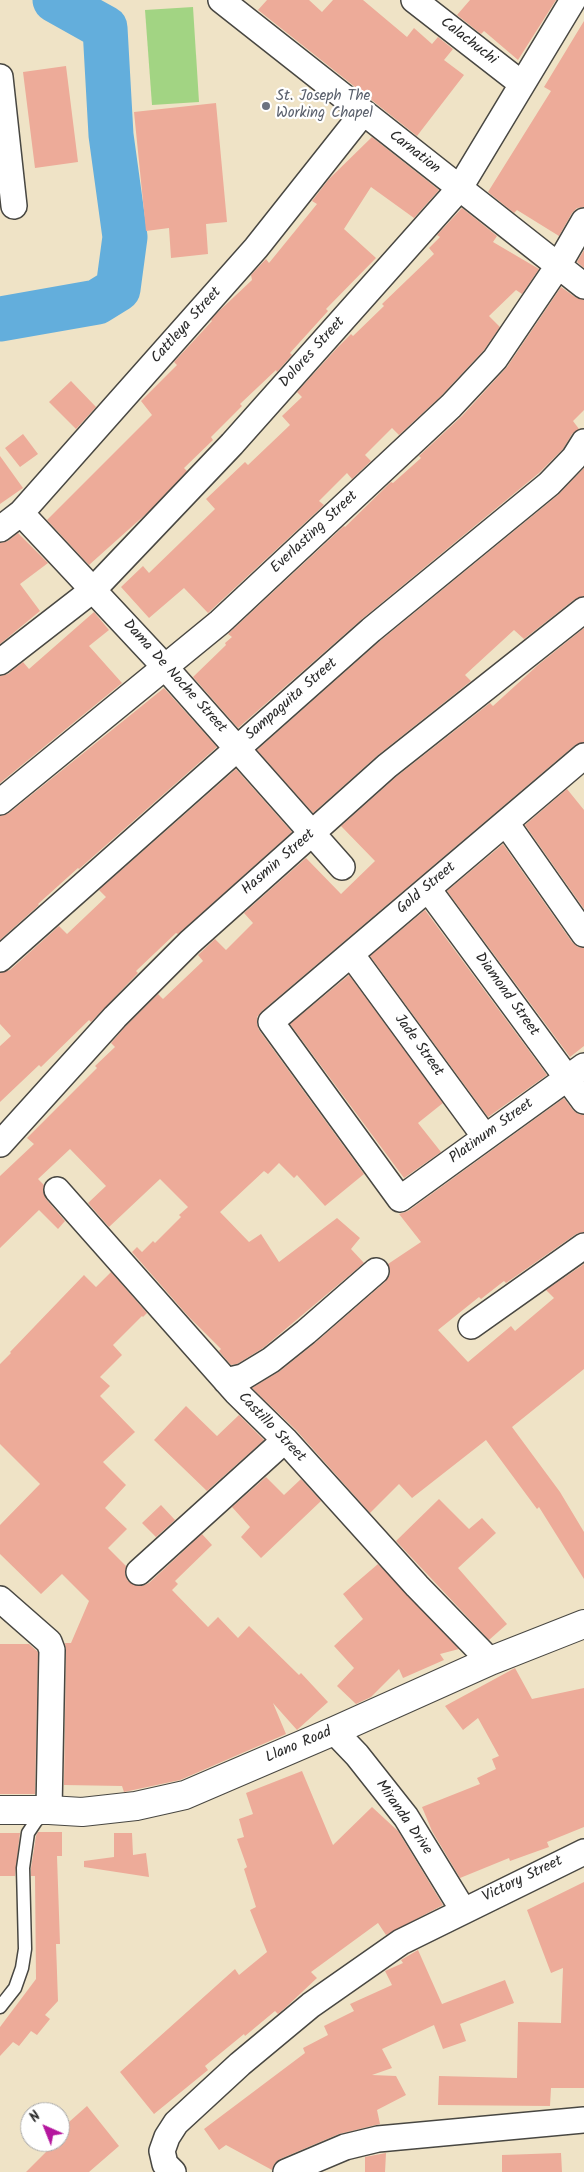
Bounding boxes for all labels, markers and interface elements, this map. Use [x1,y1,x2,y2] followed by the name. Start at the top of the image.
[436,14,500,70] street label: Calachuchi
[276,88,373,123] place label: St. Joseph The Working Chapel
[260,100,272,112] marker: St. Joseph The Working Chapel
[385,127,443,179] street label: Carnation
[148,284,226,368] street label: Cattleya Street
[277,314,349,392] street label: Dolores Street
[268,488,362,578] street label: Everlasting Street
[118,617,230,737] street label: Dama De Noche Street
[242,655,342,745] street label: Sampaguita Street
[239,826,319,900] street label: Hasmin Street
[394,859,460,919] street label: Gold Street
[470,950,542,1040] street label: Diamond Street
[389,1011,447,1081] street label: Jade Street
[446,1095,538,1169] street label: Platinum Street
[233,1389,309,1467] street label: Castillo Street
[263,1724,335,1768] street label: Llano Road
[371,1777,435,1859] street label: Miranda Drive
[480,1853,566,1907] street label: Victory Street
[20,2102,70,2152] north arrow
[24,2106,46,2128] text: N

